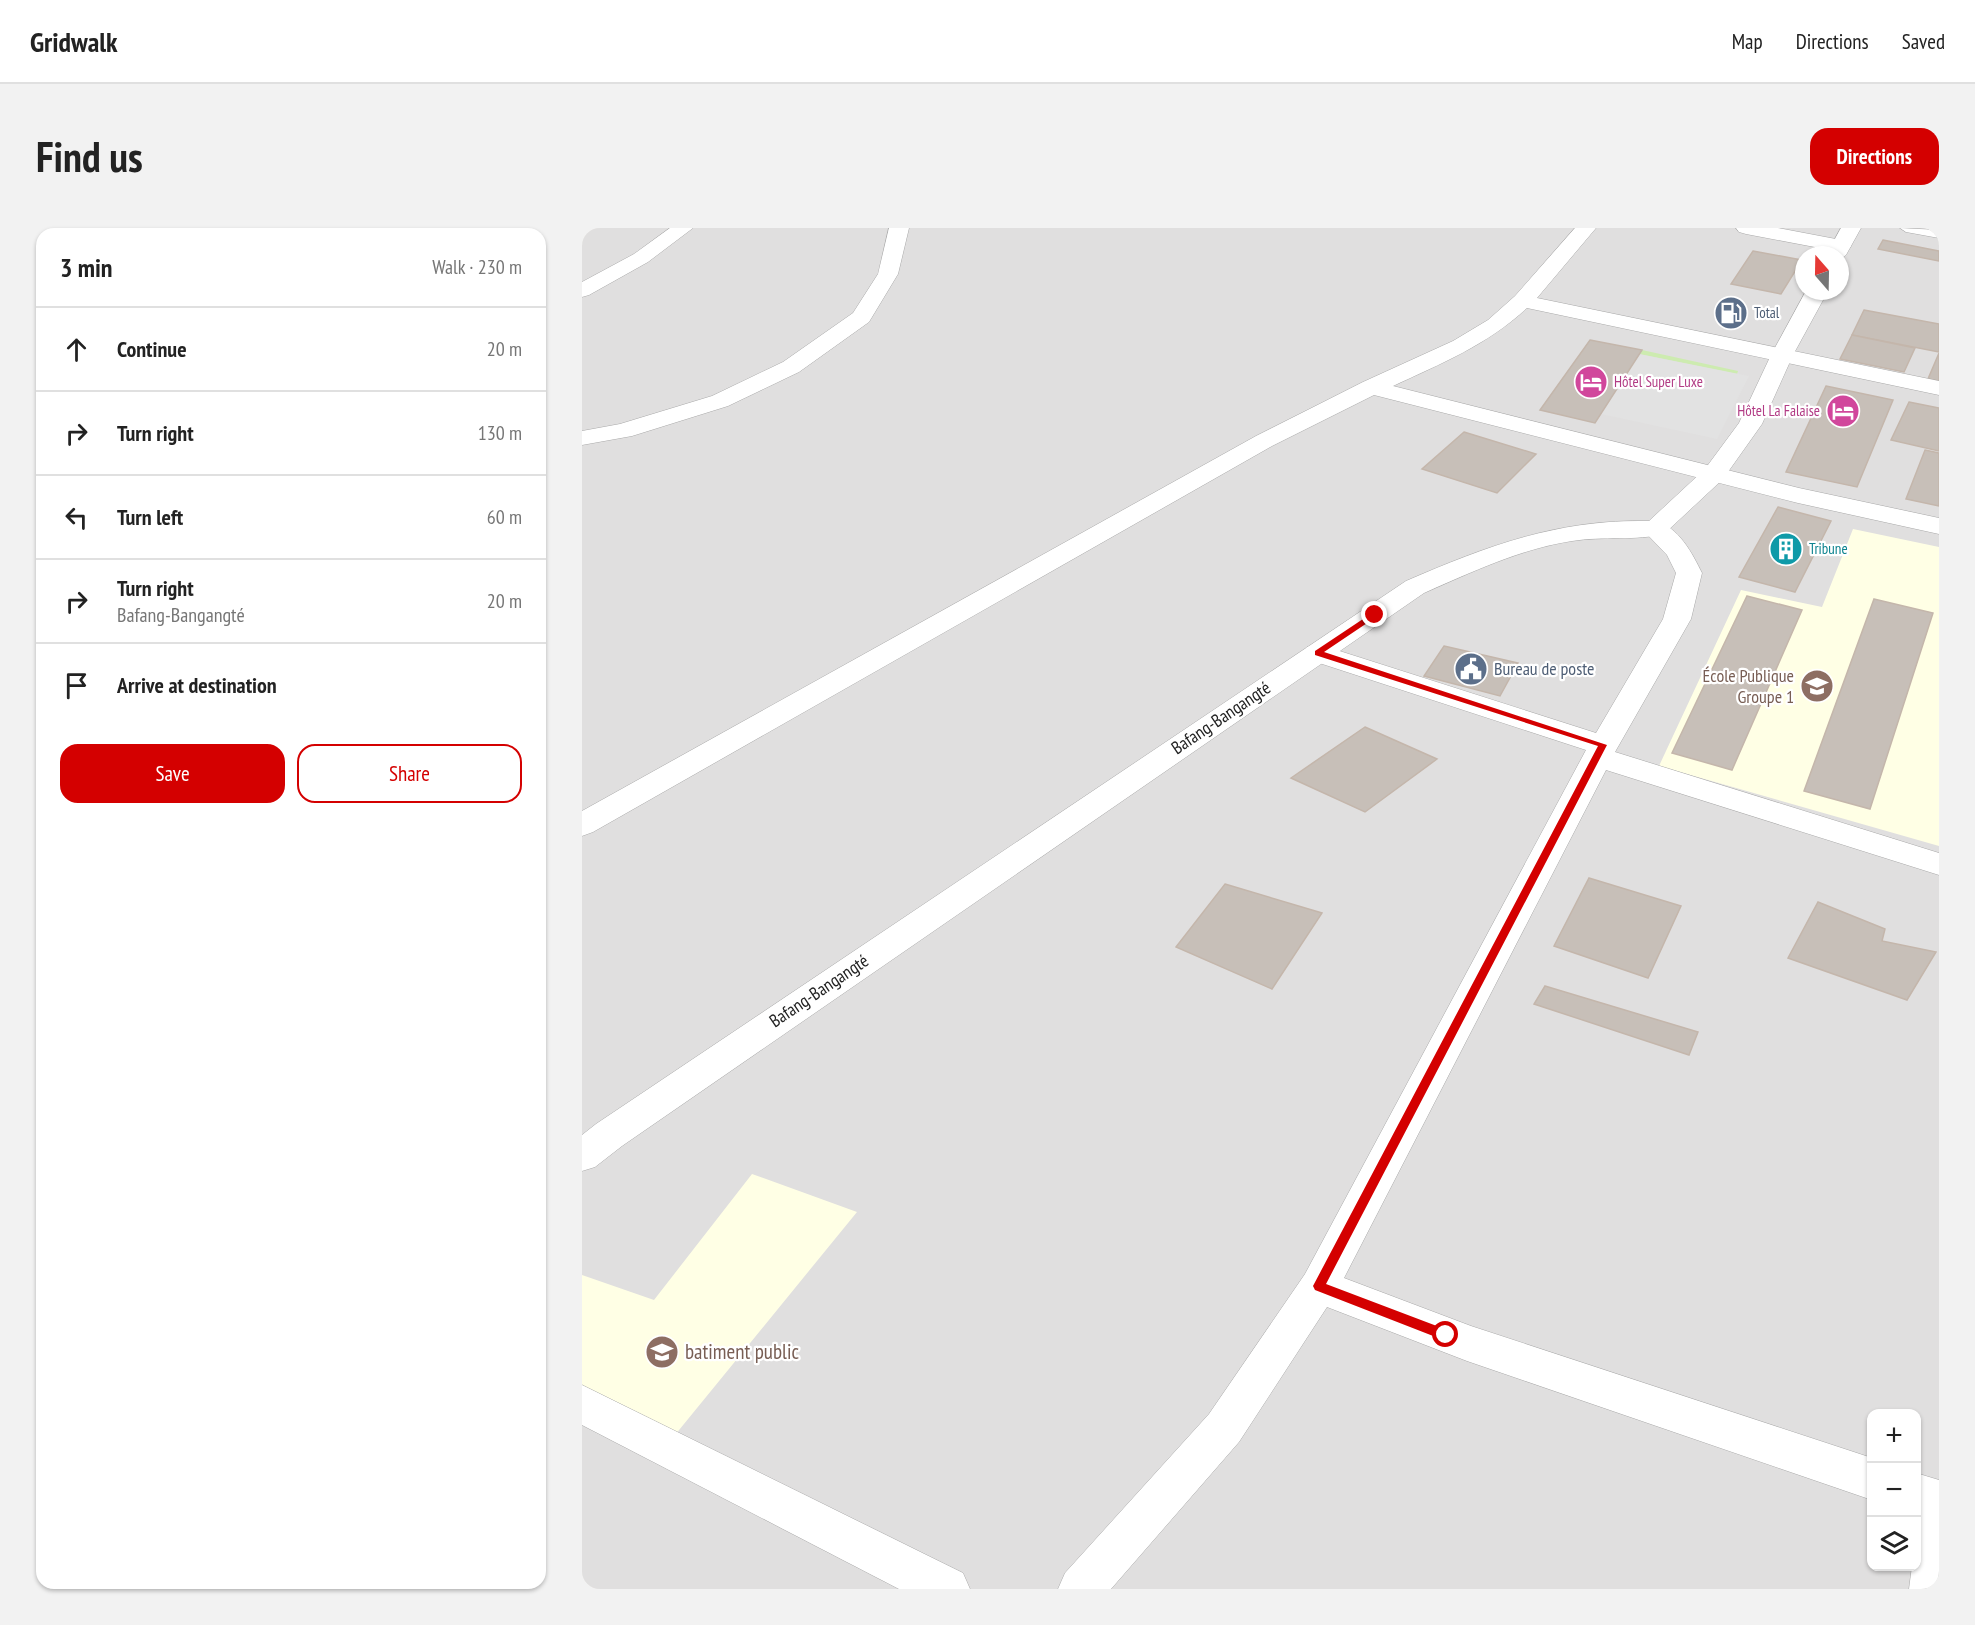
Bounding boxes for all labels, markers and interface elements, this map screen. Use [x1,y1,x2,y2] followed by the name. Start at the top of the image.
[30,23,118,60] text: Gridwalk
[1732,28,1763,55] text: Map
[1796,28,1869,55] text: Directions
[1902,28,1945,55] text: Saved
[1810,128,1939,185] button: Directions
[36,129,143,184] text: Find us
[1795,246,1849,300] north arrow
[60,251,113,284] text: 3 min
[432,254,522,280] text: Walk · 230 m
[1713,295,1749,331] fuel station icon: Total
[1754,303,1780,322] place label: Total
[60,333,93,366] icon: ahead
[117,335,187,363] text: Continue
[487,336,522,362] text: 20 m
[1573,364,1609,400] hotel icon: Hôtel Super Luxe
[1614,372,1703,391] place label: Hôtel Super Luxe
[1825,393,1861,429] hotel icon: Hôtel La Falaise
[1737,401,1820,420] place label: Hôtel La Falaise
[60,417,93,450] icon: right
[117,419,194,447] text: Turn right
[478,420,522,446] text: 130 m
[60,501,93,534] icon: left
[117,503,183,531] text: Turn left
[487,504,522,530] text: 60 m
[1768,531,1804,567] building icon: Tribune
[1809,539,1848,558] place label: Tribune
[117,574,194,602] text: Turn right
[60,585,93,618] icon: right
[487,588,522,614] text: 20 m
[1361,601,1387,627] route end
[117,602,245,628] text: Bafang-Bangangté
[1453,651,1489,687] public building icon: Bureau de poste
[1494,657,1594,680] place label: Bureau de poste
[1703,664,1794,708] place label: École Publique Groupe 1
[1799,668,1835,704] school or university icon: École Publique Groupe 1
[60,669,93,702] icon: arrive
[117,671,277,699] text: Arrive at destination
[1167,676,1275,759] street label: Bafang-Bangangté
[60,744,285,803] button: Save
[297,744,522,803] button: Share
[765,949,873,1032] street label: Bafang-Bangangté
[1432,1321,1458,1347] route start
[644,1334,680,1370] school or university icon: batiment public
[685,1338,799,1365] place label: batiment public
[1867,1409,1921,1571] map controls
[1867,1409,1921,1463] button: +
[1867,1463,1921,1517] button: −
[1867,1517,1921,1571] button: layers

